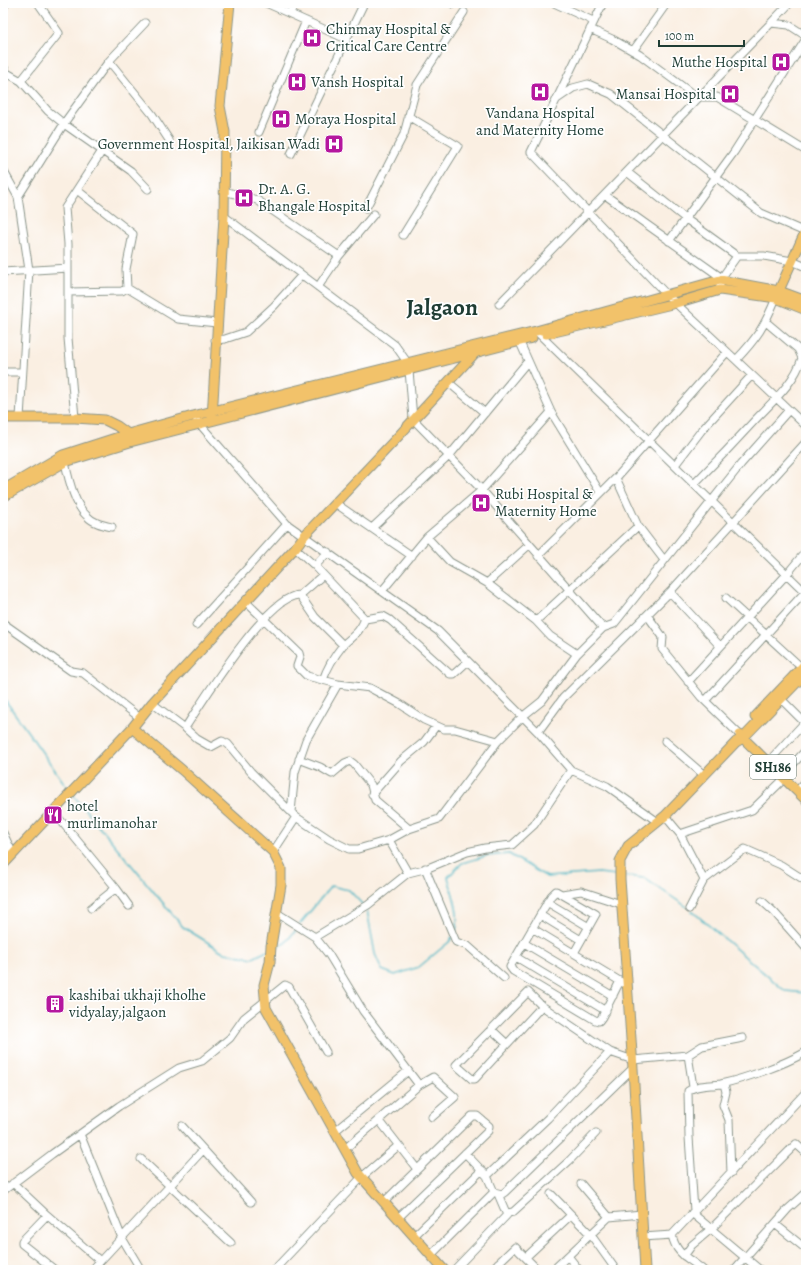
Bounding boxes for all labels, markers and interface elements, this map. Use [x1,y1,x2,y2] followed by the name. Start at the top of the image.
[326,19,451,56] place label: Chinmay Hospital & Critical Care Centre
[659,22,744,48] scale bar
[301,27,323,49] hospital icon: Chinmay Hospital & Critical Care Centre
[665,28,694,44] text: 100 m
[770,51,792,73] hospital icon: Muthe Hospital
[672,52,767,72] place label: Muthe Hospital
[286,71,308,93] hospital icon: Vansh Hospital
[310,72,404,92] place label: Vansh Hospital
[529,81,551,103] hospital icon: Vandana Hospital and Maternity Home
[719,83,741,105] hospital icon: Mansai Hospital
[616,84,716,104] place label: Mansai Hospital
[476,103,604,140] place label: Vandana Hospital and Maternity Home
[270,108,292,130] hospital icon: Moraya Hospital
[295,109,396,129] place label: Moraya Hospital
[323,133,345,155] hospital icon: Government Hospital, Jaikisan Wadi
[98,134,320,154] place label: Government Hospital, Jaikisan Wadi
[258,179,370,216] place label: Dr. A. G. Bhangale Hospital
[233,187,255,209] hospital icon: Dr. A. G. Bhangale Hospital
[406,292,478,323] district label: Jalgaon
[495,484,597,521] place label: Rubi Hospital & Maternity Home
[470,492,492,514] hospital icon: Rubi Hospital & Maternity Home
[750,755,796,779] road number: SH186
[67,796,157,833] place label: hotel murlimanohar
[42,804,64,826] restaurant icon: hotel murlimanohar
[68,985,206,1022] place label: kashibai ukhaji kholhe vidyalay,jalgaon
[44,993,66,1015] building icon: kashibai ukhaji kholhe vidyalay,jalgaon

